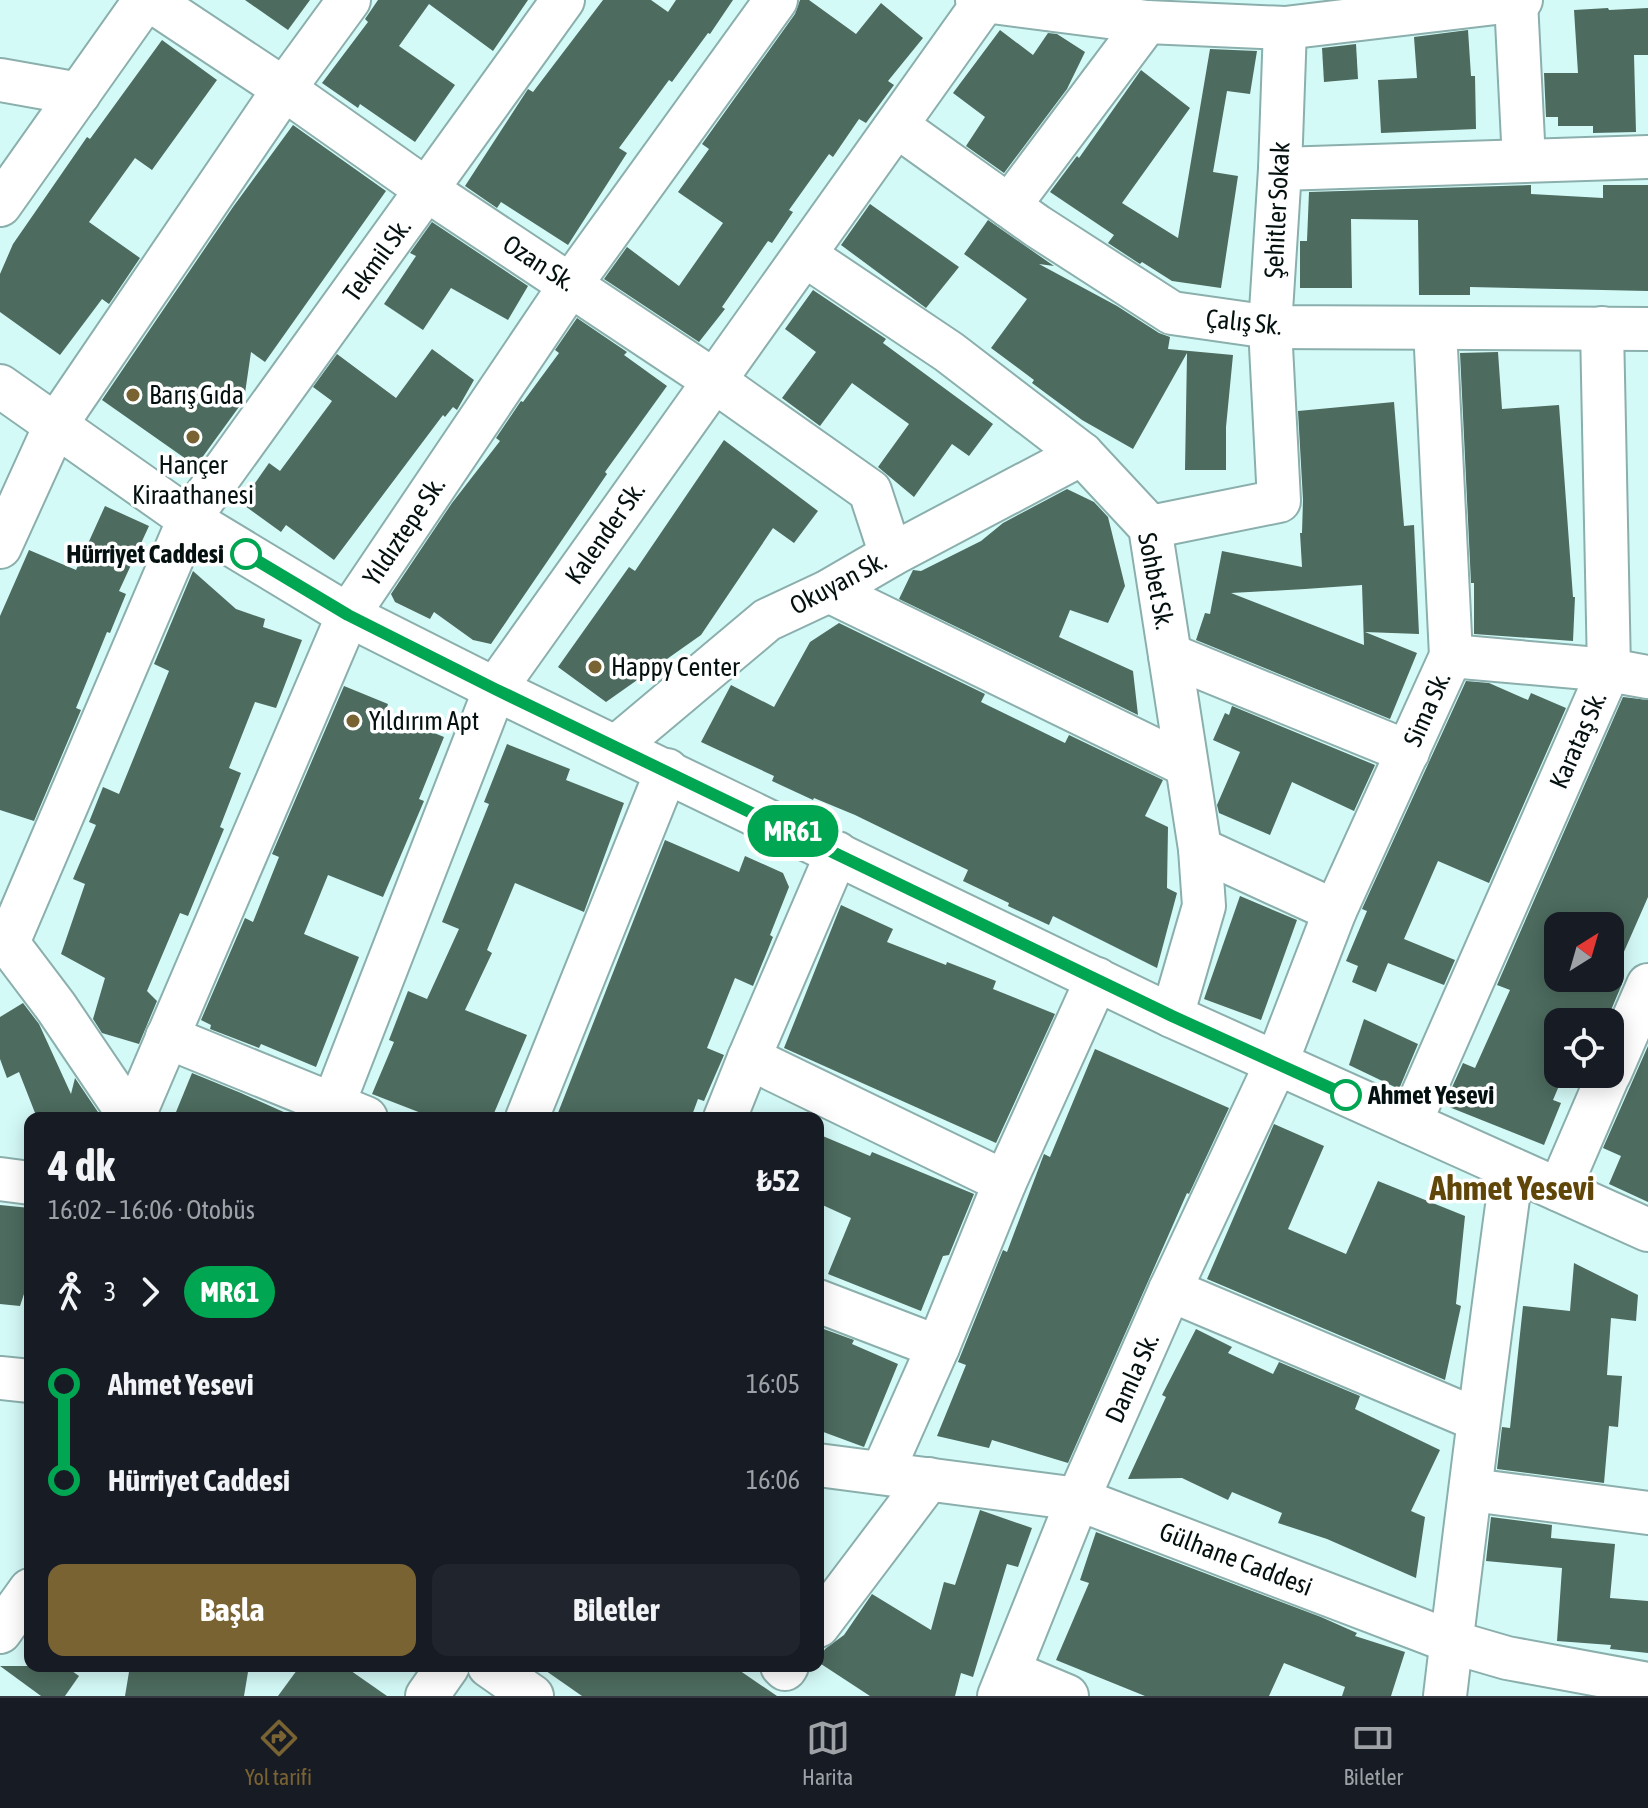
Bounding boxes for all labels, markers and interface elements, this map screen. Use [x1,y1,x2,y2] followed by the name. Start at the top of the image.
[1258,141,1296,279] street label: Şehitler Sokak
[337,213,417,307] street label: Tekmil Sk.
[497,229,581,297] street label: Ozan Sk.
[1204,303,1284,341] street label: Çalış Sk.
[149,380,244,410] place label: Barış Gıda
[124,386,142,404] marker: Barış Gıda
[184,428,202,446] marker: Hançer Kiraathanesi
[132,450,254,510] place label: Hançer Kiraathanesi
[357,471,451,591] street label: Yıldıztepe Sk.
[559,476,651,590] street label: Kalender Sk.
[1132,530,1180,632] street label: Sohbet Sk.
[66,539,224,569] place label: Hürriyet Caddesi
[231,539,261,569] marker: Hürriyet Caddesi
[785,545,891,621] street label: Okuyan Sk.
[611,652,740,682] place label: Happy Center
[586,658,604,676] marker: Happy Center
[1397,667,1457,751] street label: Sima Sk.
[1543,687,1613,793] street label: Karataş Sk.
[369,706,479,736] place label: Yıldırım Apt
[344,712,362,730] marker: Yıldırım Apt
[737,805,849,857] line badge: MR61
[763,815,823,847] text: MR61
[1544,912,1624,992] north arrow
[1544,912,1624,1088] map controls
[1544,1008,1624,1088] button: locate
[1331,1080,1361,1110] marker: Ahmet Yesevi
[1367,1080,1494,1110] place label: Ahmet Yesevi
[48,1140,115,1190] text: 4 dk
[757,1163,800,1197] text: ₺52
[1429,1168,1594,1207] district label: Ahmet Yesevi
[48,1195,255,1225] text: 16:02 – 16:06 · Otobüs
[48,1270,92,1314] icon: walk
[128,1270,172,1314] icon: forward
[200,1276,259,1308] text: MR61
[104,1277,116,1307] text: 3
[1099,1329,1165,1427] street label: Damla Sk.
[108,1367,254,1401] text: Ahmet Yesevi
[746,1369,800,1399] text: 16:05
[108,1463,290,1497] text: Hürriyet Caddesi
[746,1465,800,1495] text: 16:06
[1155,1516,1317,1602] street label: Gülhane Caddesi
[48,1564,416,1656] button: Başla
[432,1564,800,1656] button: Biletler
[245,1716,312,1790] tab: Yol tarifi
[802,1716,853,1790] tab: Harita
[1343,1716,1403,1790] tab: Biletler

